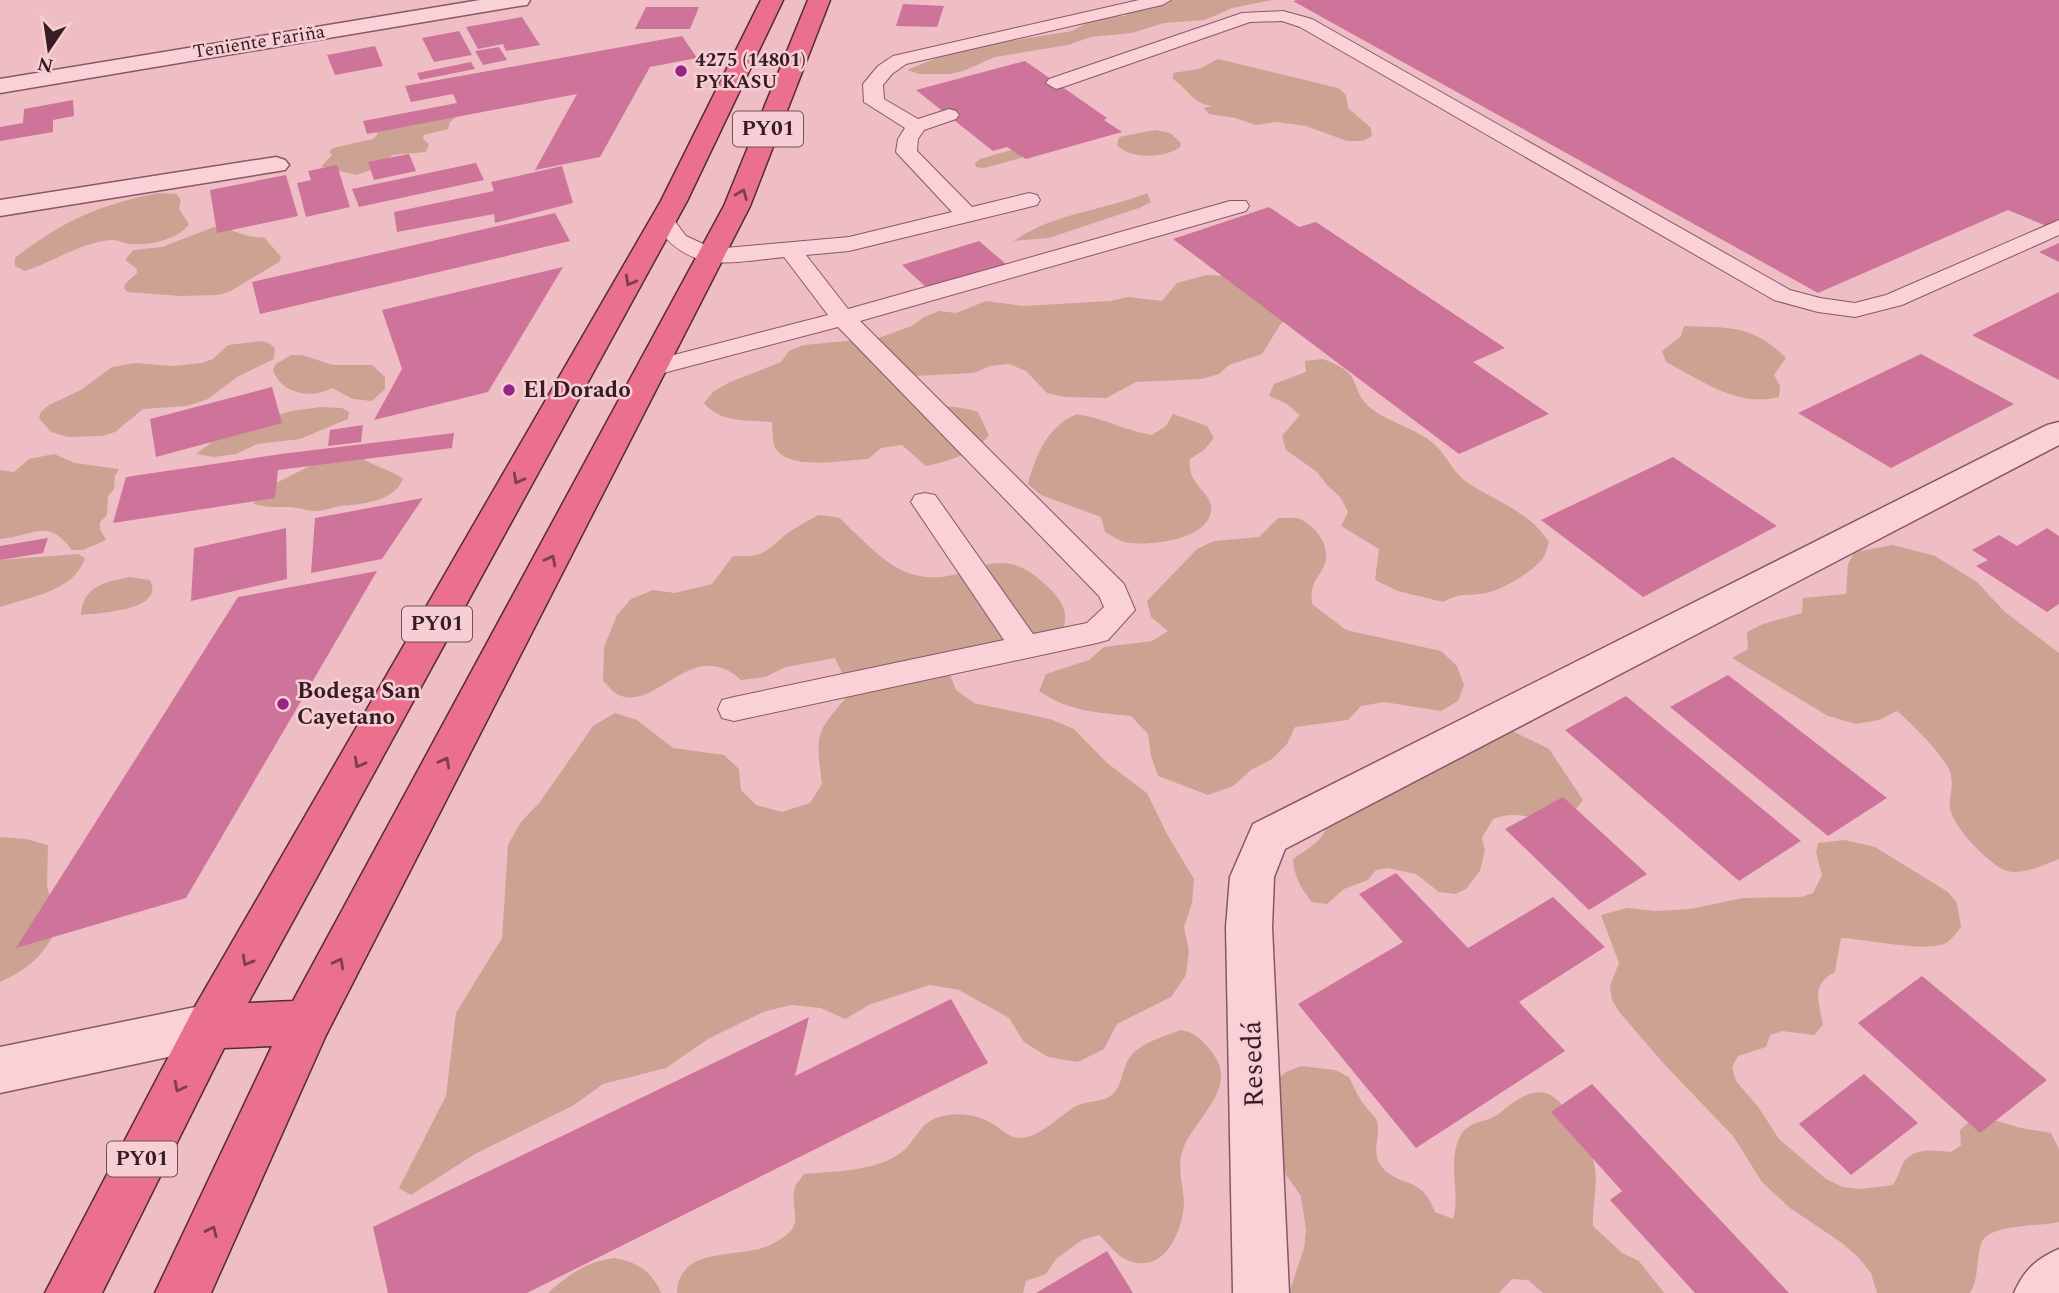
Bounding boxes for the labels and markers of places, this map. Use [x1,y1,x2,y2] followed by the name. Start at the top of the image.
[695,46,806,97] place label: 4275 (14801) PYKASU
[673,63,689,79] marker: 4275 (14801) PYKASU
[523,373,631,408] place label: El Dorado
[501,382,517,398] marker: El Dorado
[297,674,421,735] place label: Bodega San Cayetano
[275,696,291,712] marker: Bodega San Cayetano

